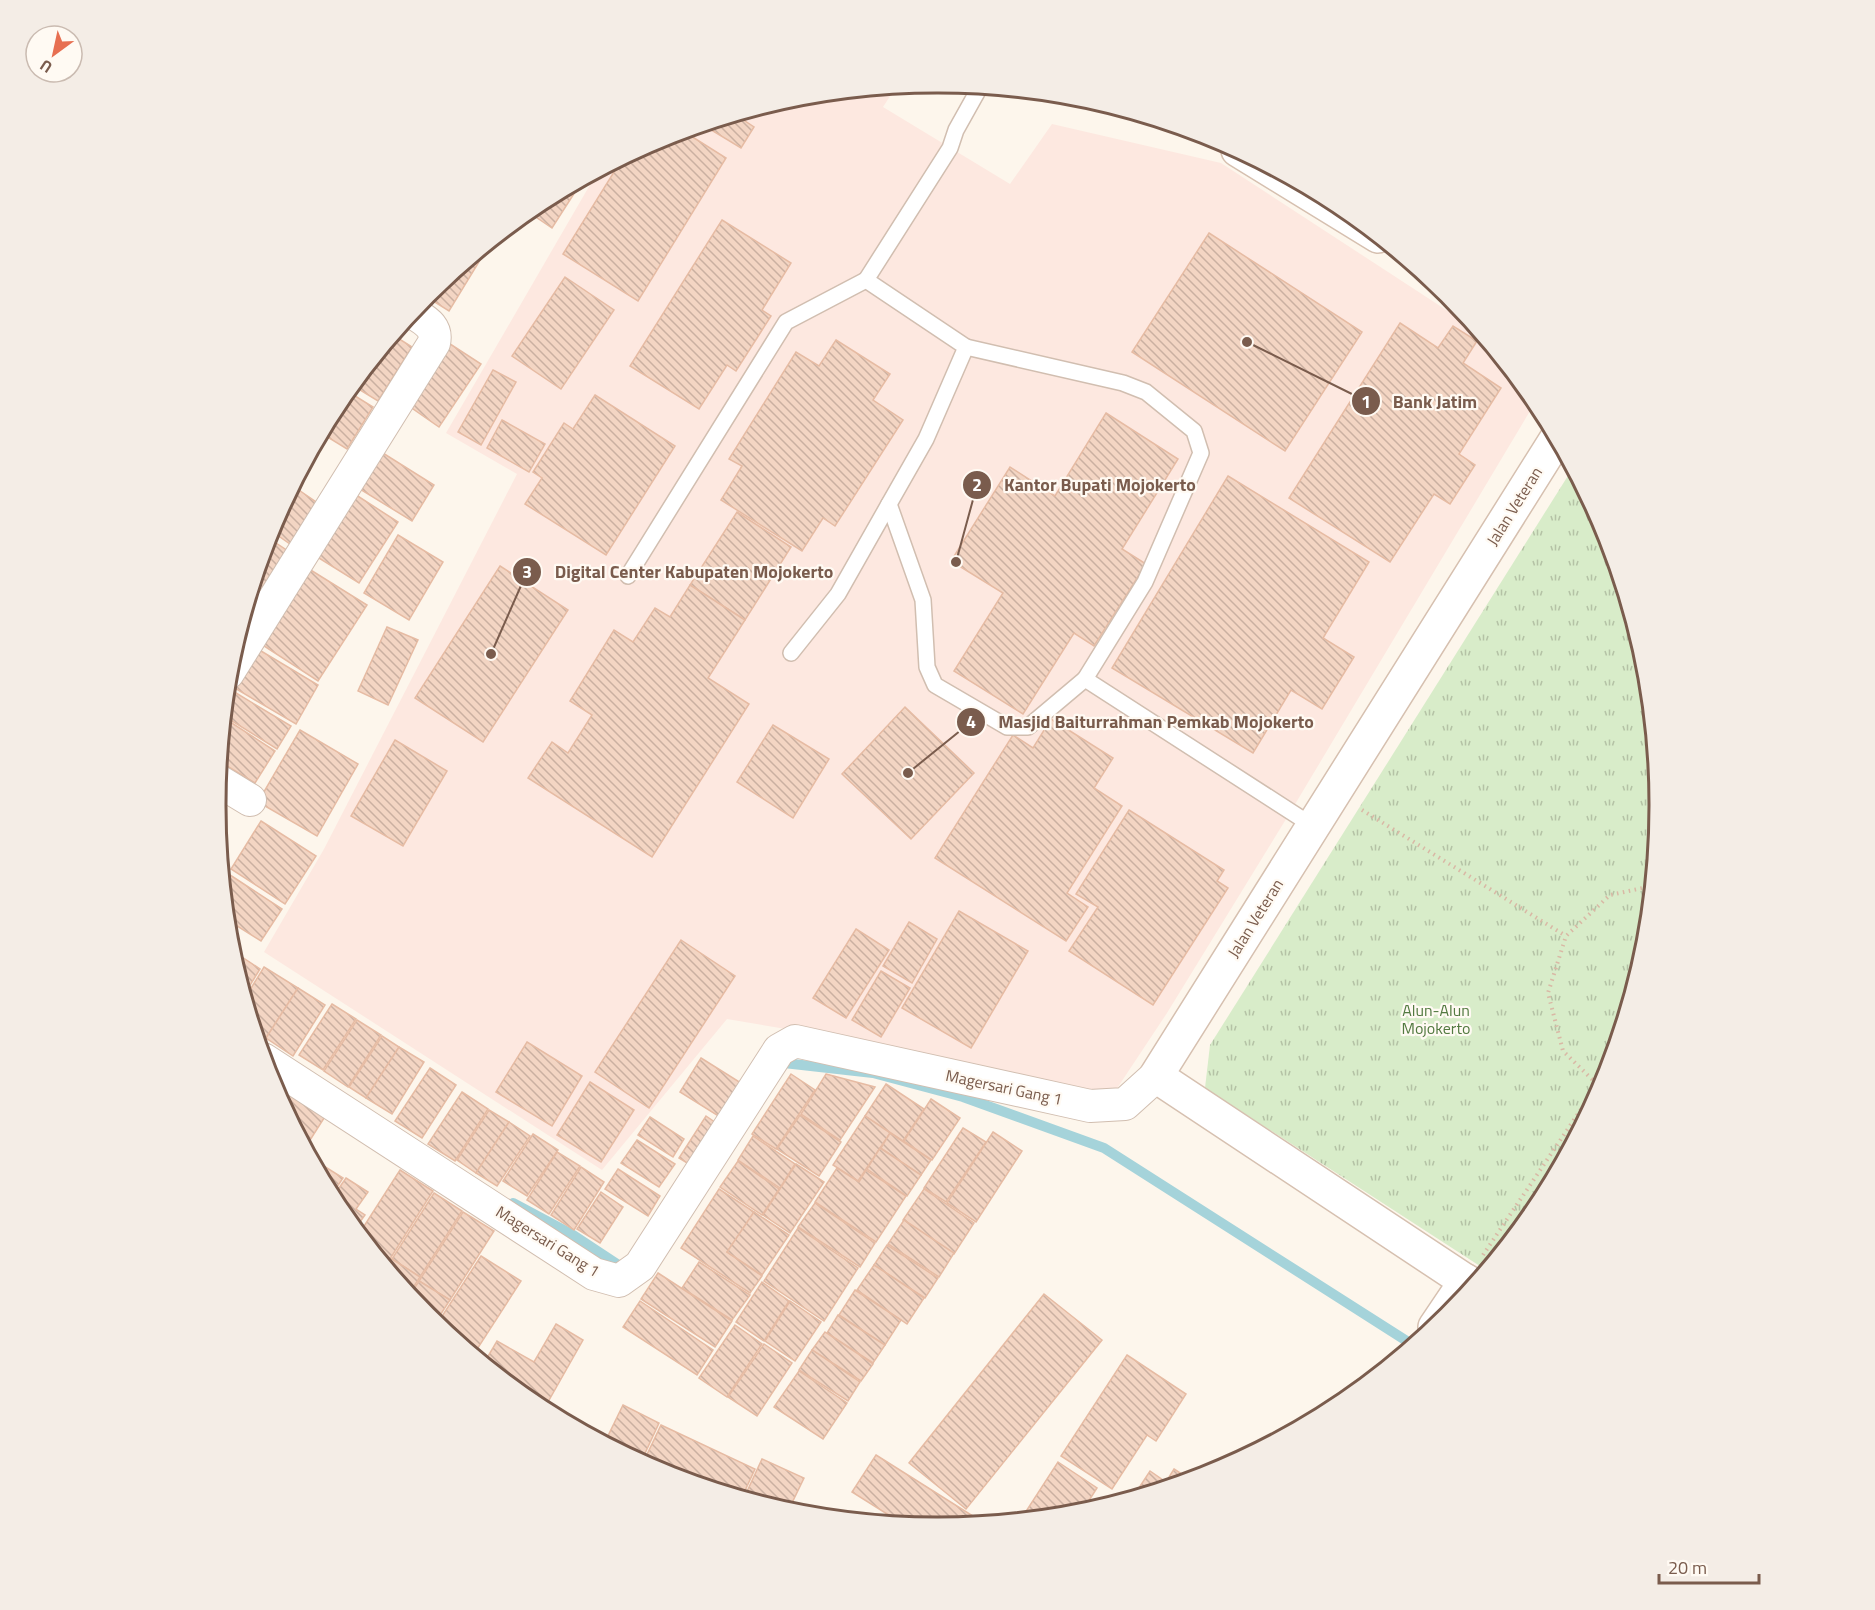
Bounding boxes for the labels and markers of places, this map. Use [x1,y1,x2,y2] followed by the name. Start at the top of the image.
[1351,383,1489,419] callout: Bank Jatim
[962,467,1208,503] callout: Kantor Bupati Mojokerto
[512,554,845,590] callout: Digital Center Kabupaten Mojokerto
[956,704,1326,740] callout: Masjid Baiturrahman Pemkab Mojokerto

